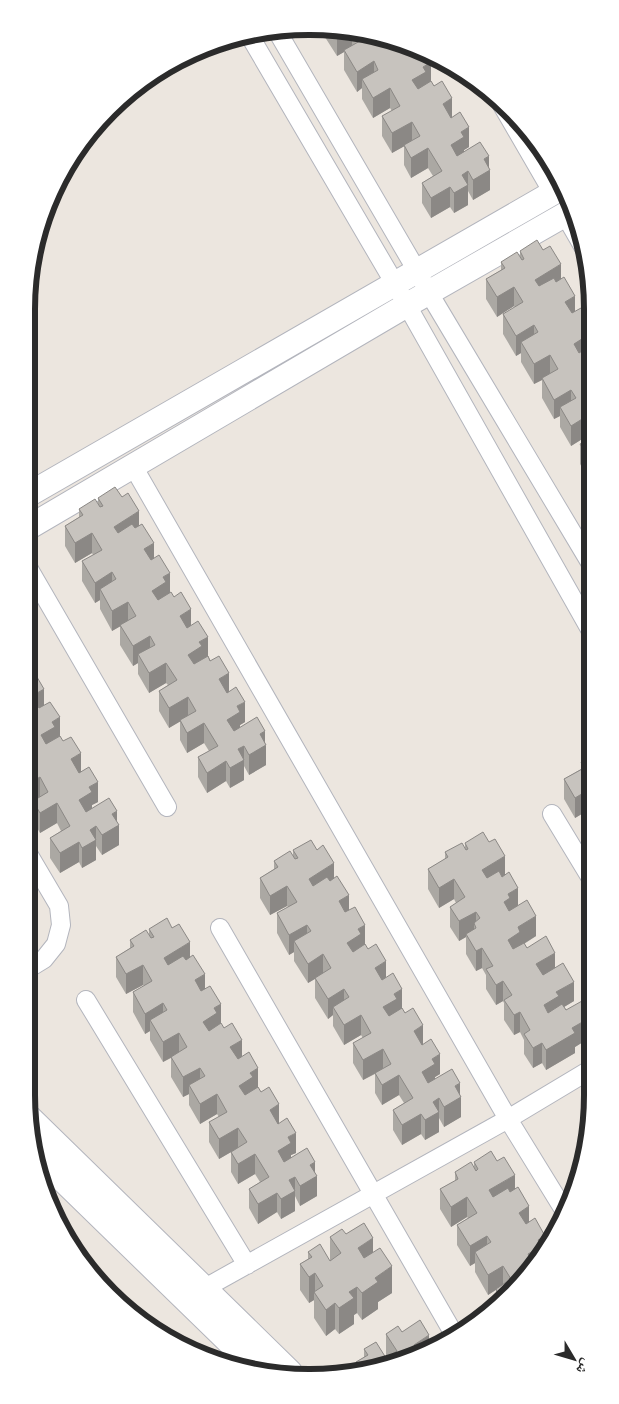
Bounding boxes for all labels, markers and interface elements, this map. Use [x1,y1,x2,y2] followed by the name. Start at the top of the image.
[549,1334,599,1384] north arrow
[572,1356,595,1378] text: ش

